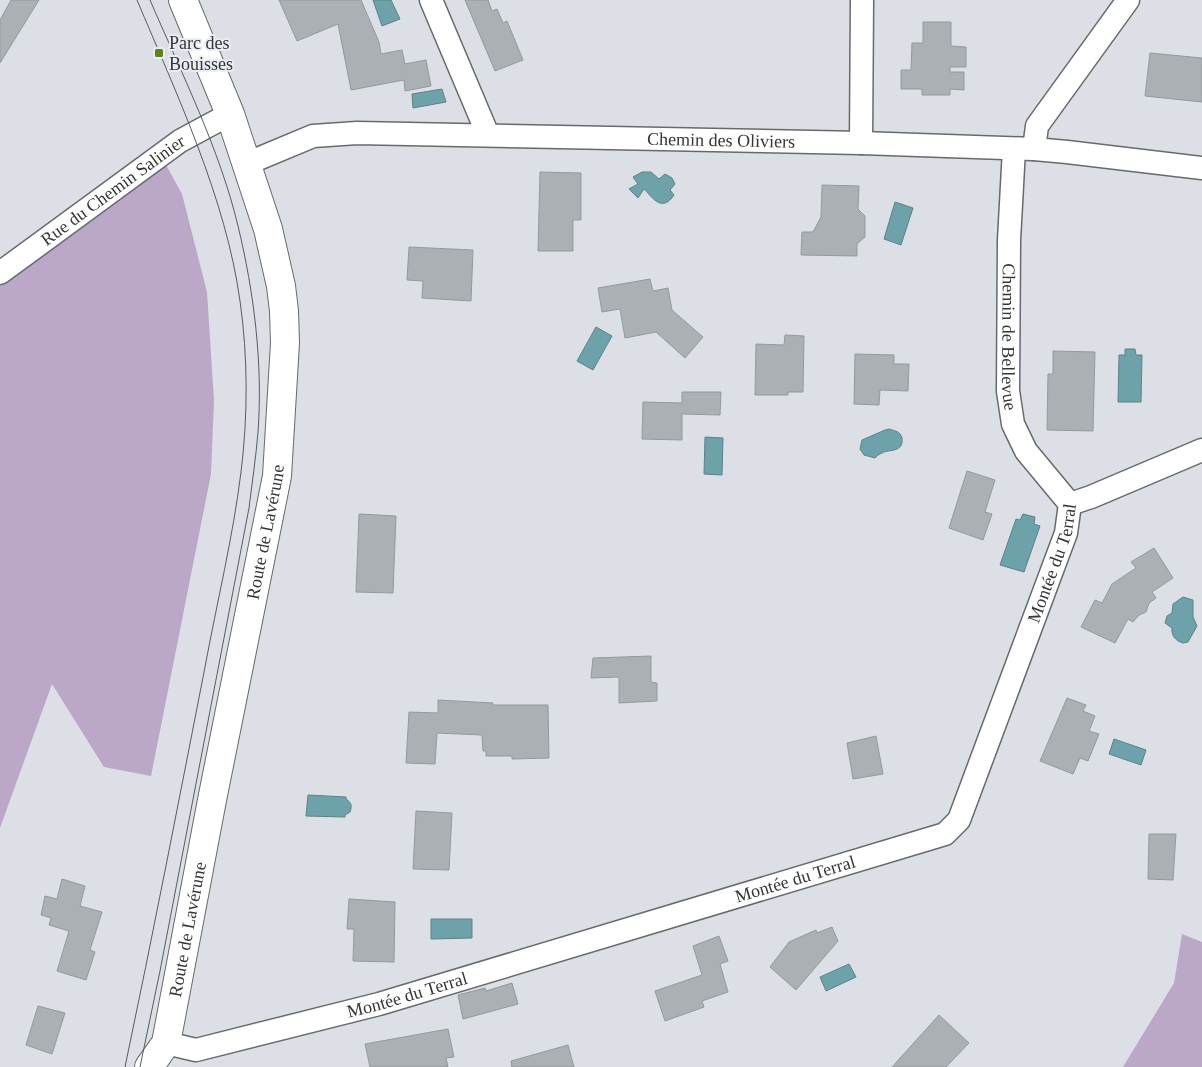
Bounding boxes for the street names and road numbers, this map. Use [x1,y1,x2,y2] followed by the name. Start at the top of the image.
[647,129,795,152] street label: Chemin des Oliviers
[37,130,188,250] street label: Rue du Chemin Salinier
[998,263,1021,412] street label: Chemin de Bellevue
[242,464,288,601] street label: Route de Lavérune
[1024,502,1080,625] street label: Montée du Terral
[733,852,858,906] street label: Montée du Terral
[165,860,210,999] street label: Route de Lavérune
[345,968,470,1022] street label: Montée du Terral

